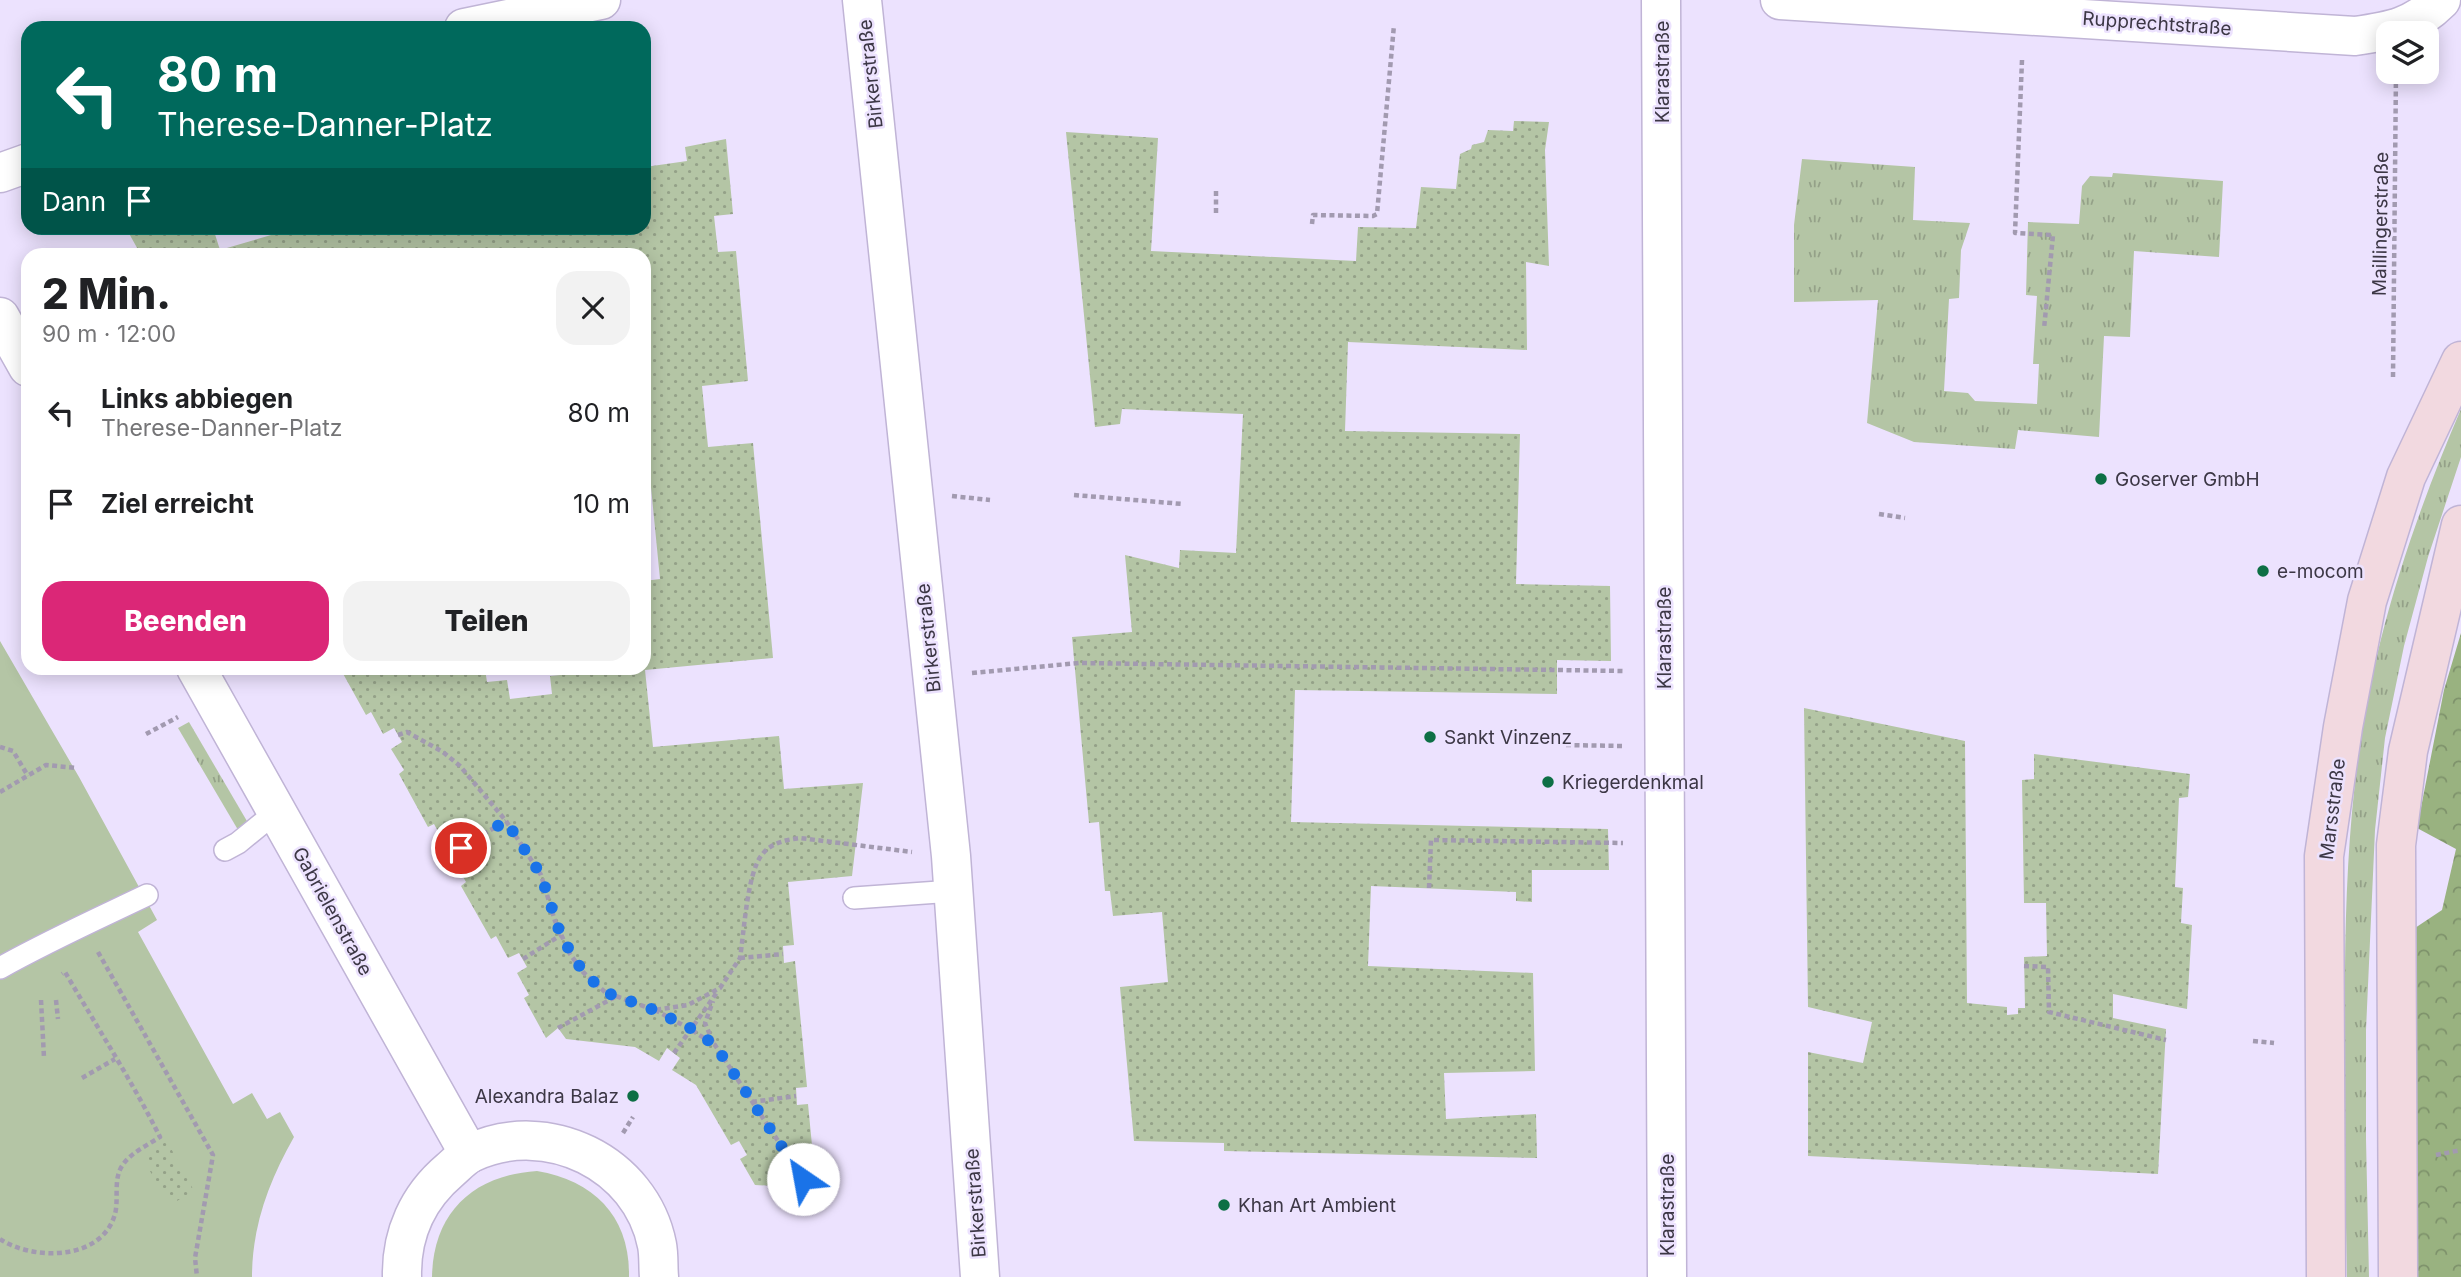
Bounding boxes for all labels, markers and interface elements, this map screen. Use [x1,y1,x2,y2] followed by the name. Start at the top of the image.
[2082,7,2232,40] street label: Rupprechtstraße
[853,18,888,130] street label: Birkerstraße
[1651,21,1674,123] street label: Klarastraße
[2376,21,2439,84] map controls
[2376,21,2439,84] button: layers
[157,45,278,104] text: 80 m
[42,49,133,140] icon: left
[157,105,493,144] text: Therese-Danner-Platz
[2368,152,2393,296] street label: Maillingerstraße
[120,182,158,220] icon: arrive
[42,186,106,217] text: Dann
[42,268,171,319] text: 2 Min.
[556,271,630,345] button: close
[42,320,176,348] text: 90 m · 12:00
[101,383,293,414] text: Links abbiegen
[42,394,80,432] icon: left
[567,397,630,428] text: 80 m
[101,414,343,442] text: Therese-Danner-Platz
[2115,468,2260,491] place label: Goserver GmbH
[2093,471,2109,487] marker: Goserver GmbH
[42,485,80,523] icon: arrive
[101,488,254,519] text: Ziel erreicht
[573,488,630,519] text: 10 m
[2277,560,2364,583] place label: e-mocom
[2255,563,2271,579] marker: e-mocom
[42,581,329,661] button: Beenden
[343,581,630,661] button: Teilen
[911,582,946,694] street label: Birkerstraße
[1653,587,1676,689] street label: Klarastraße
[1444,726,1572,749] place label: Sankt Vinzenz
[1422,729,1438,745] marker: Sankt Vinzenz
[2315,757,2350,861] street label: Marsstraße
[1562,771,1704,794] place label: Kriegerdenkmal
[1540,774,1556,790] marker: Kriegerdenkmal
[431,818,491,878] pin
[442,829,480,867] icon: arrive
[288,843,377,980] street label: Gabrielenstraße
[475,1085,619,1108] place label: Alexandra Balaz
[625,1088,641,1104] marker: Alexandra Balaz
[766,1142,840,1216] position arrow
[960,1148,991,1258] street label: Birkerstraße
[1656,1154,1679,1256] street label: Klarastraße
[1238,1194,1396,1217] place label: Khan Art Ambient
[1216,1197,1232,1213] marker: Khan Art Ambient

